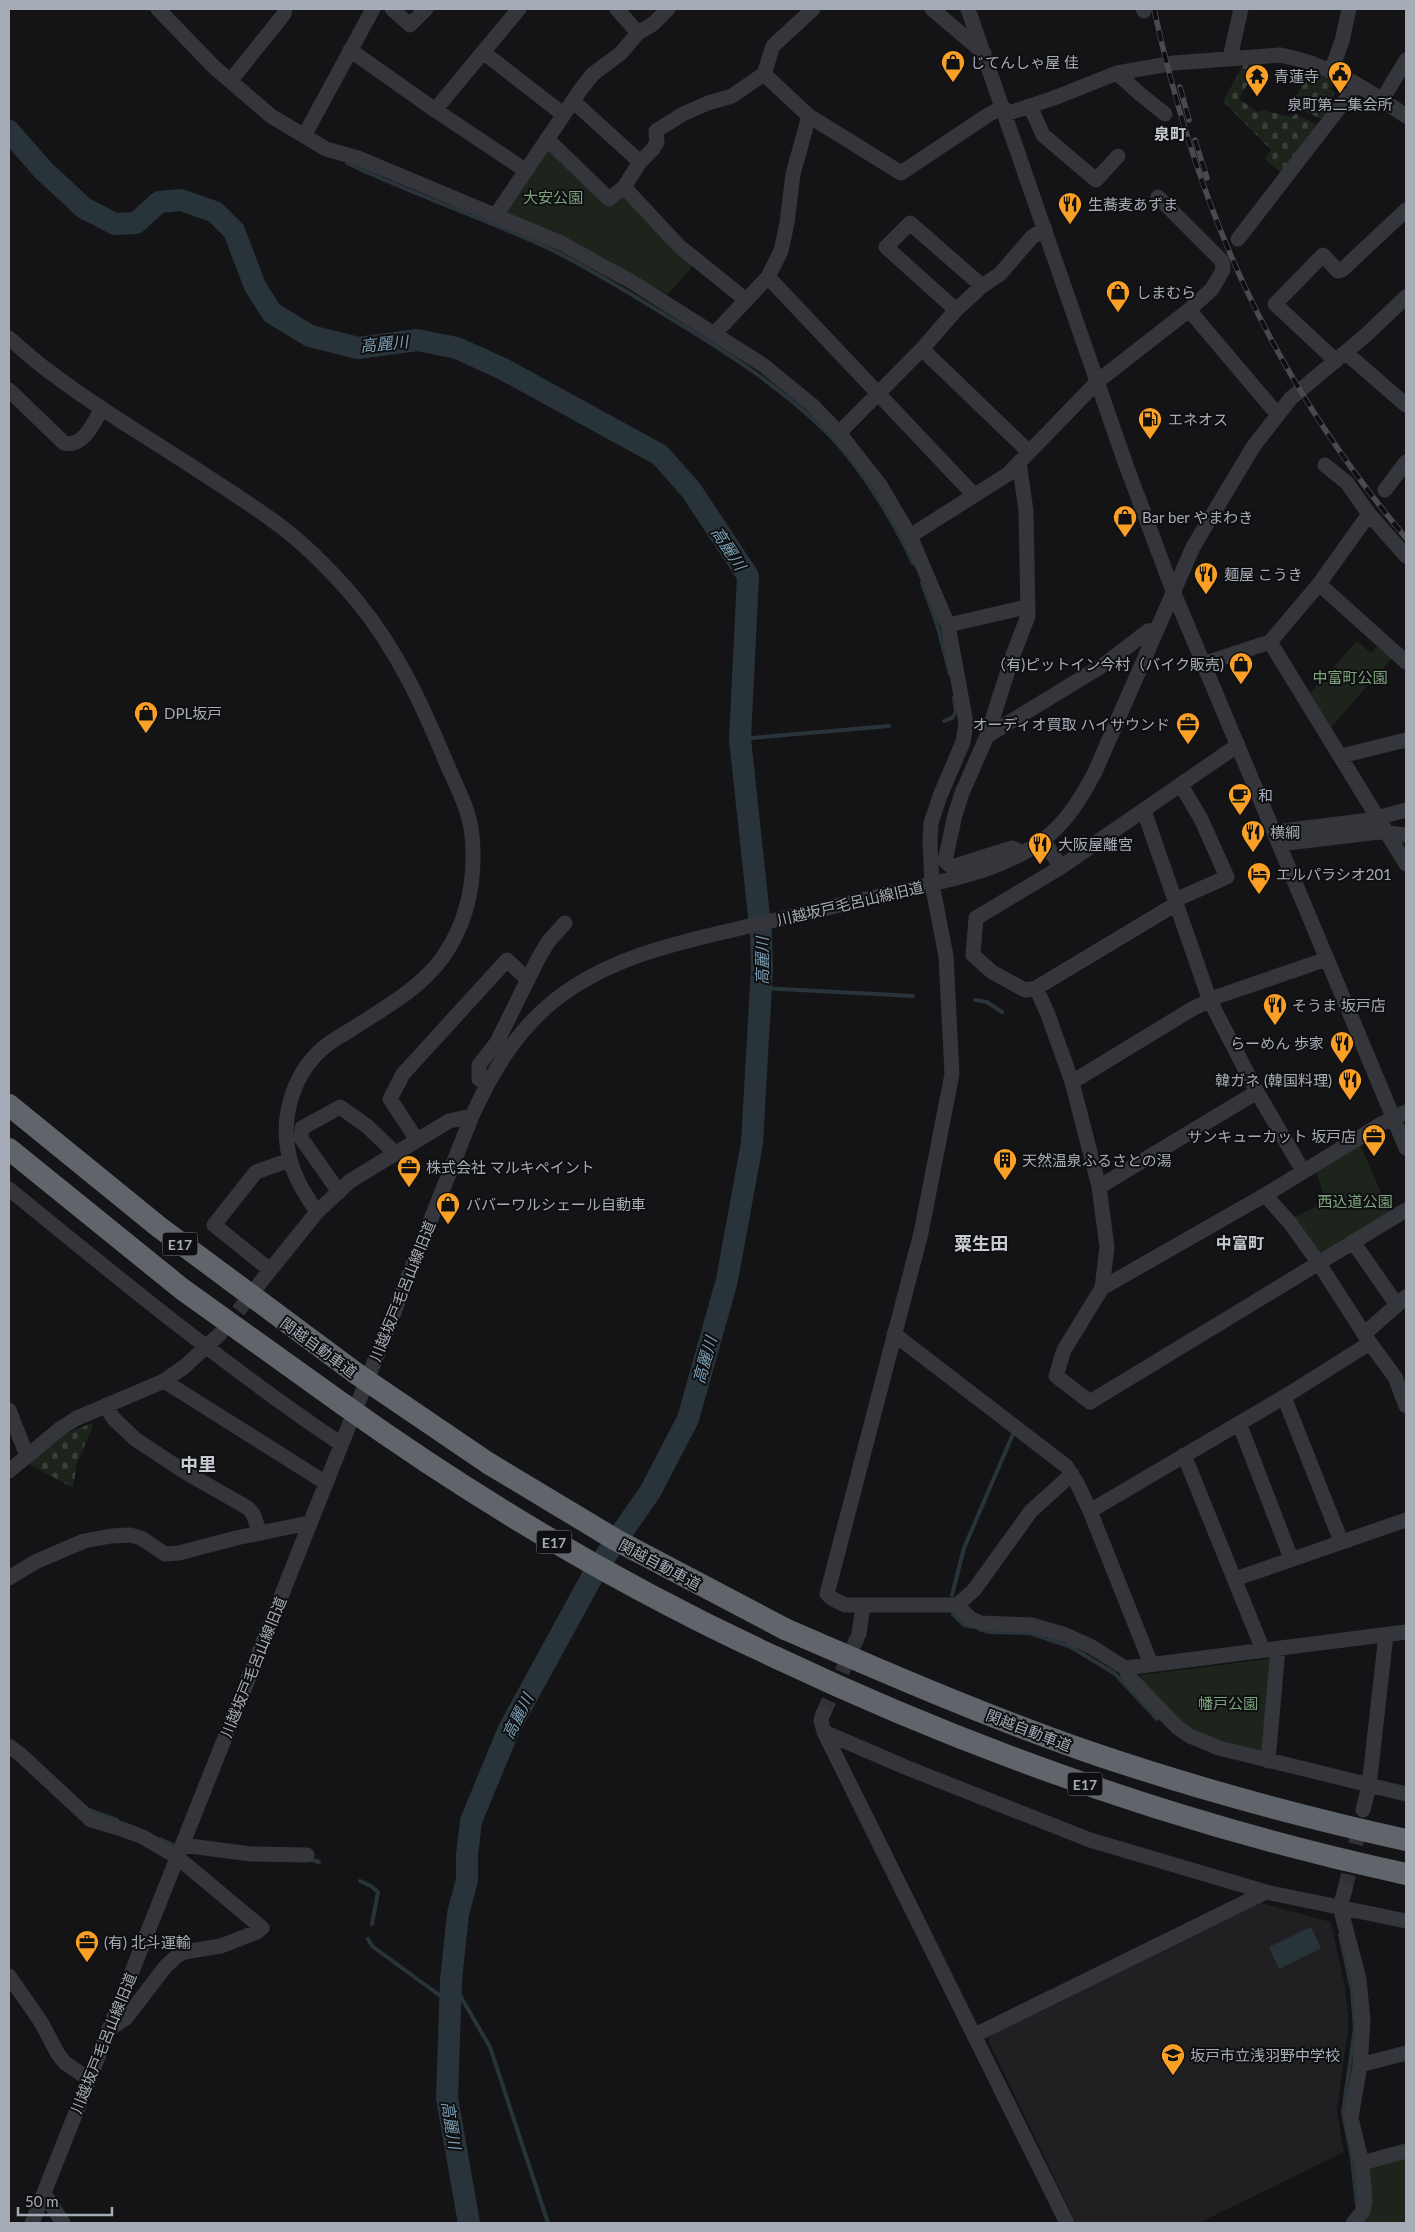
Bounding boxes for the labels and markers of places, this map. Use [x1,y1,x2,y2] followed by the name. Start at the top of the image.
[940,49,966,83] shop icon: じてんしゃ屋 佳
[970,53,1079,71] place label: じてんしゃ屋 佳
[1327,60,1353,94] public building icon: 泉町第二集会所
[1244,63,1270,97] temple icon: 青蓮寺
[1274,67,1319,85] place label: 青蓮寺
[1287,95,1393,113] place label: 泉町第二集会所
[1057,191,1083,225] restaurant icon: 生蕎麦あずま
[1088,195,1178,213] place label: 生蕎麦あずま
[1105,279,1131,313] shop icon: しまむら
[1136,283,1196,301] place label: しまむら
[1137,406,1163,440] fuel station icon: エネオス
[1168,410,1228,428] place label: エネオス
[1112,504,1138,538] shop icon: Bar ber やまわき
[1142,508,1253,526] place label: Bar ber やまわき
[1193,561,1219,595] restaurant icon: 麺屋 こうき
[1224,565,1303,583] place label: 麺屋 こうき
[1228,651,1254,685] shop icon: （有)ピットイン今村（バイク販売)
[991,655,1224,673] place label: （有)ピットイン今村（バイク販売)
[133,700,159,734] shop icon: DPL坂戸
[164,704,222,722] place label: DPL坂戸
[1175,711,1201,745] office icon: オーディオ買取 ハイサウンド
[973,715,1170,733] place label: オーディオ買取 ハイサウンド
[1227,782,1253,816] cafe icon: 和
[1258,786,1273,804] place label: 和
[1240,819,1266,853] restaurant icon: 横綱
[1270,823,1300,841] place label: 横綱
[1027,831,1053,865] restaurant icon: 大阪屋離宮
[1058,835,1133,853] place label: 大阪屋離宮
[1246,861,1272,895] hotel icon: エルパラシオ201
[1276,865,1392,883] place label: エルパラシオ201
[1262,992,1288,1026] restaurant icon: そうま 坂戸店
[1292,996,1386,1014] place label: そうま 坂戸店
[1329,1030,1355,1064] restaurant icon: らーめん 歩家
[1230,1034,1324,1052] place label: らーめん 歩家
[1337,1067,1363,1101] restaurant icon: 韓ガネ (韓国料理)
[1215,1071,1332,1089] place label: 韓ガネ (韓国料理)
[1361,1123,1387,1157] office icon: サンキューカット 坂戸店
[1187,1127,1356,1145] place label: サンキューカット 坂戸店
[992,1147,1018,1181] building icon: 天然温泉ふるさとの湯
[1022,1151,1172,1169] place label: 天然温泉ふるさとの湯
[396,1154,422,1188] office icon: 株式会社 マルキペイント
[426,1158,595,1176] place label: 株式会社 マルキペイント
[435,1191,461,1225] shop icon: ババーワルシェール自動車
[466,1195,646,1213] place label: ババーワルシェール自動車
[74,1929,100,1963] office icon: (有) 北斗運輸
[104,1933,191,1951] place label: (有) 北斗運輸
[1160,2042,1186,2076] school or university icon: 坂戸市立浅羽野中学校
[1190,2046,1340,2064] place label: 坂戸市立浅羽野中学校

